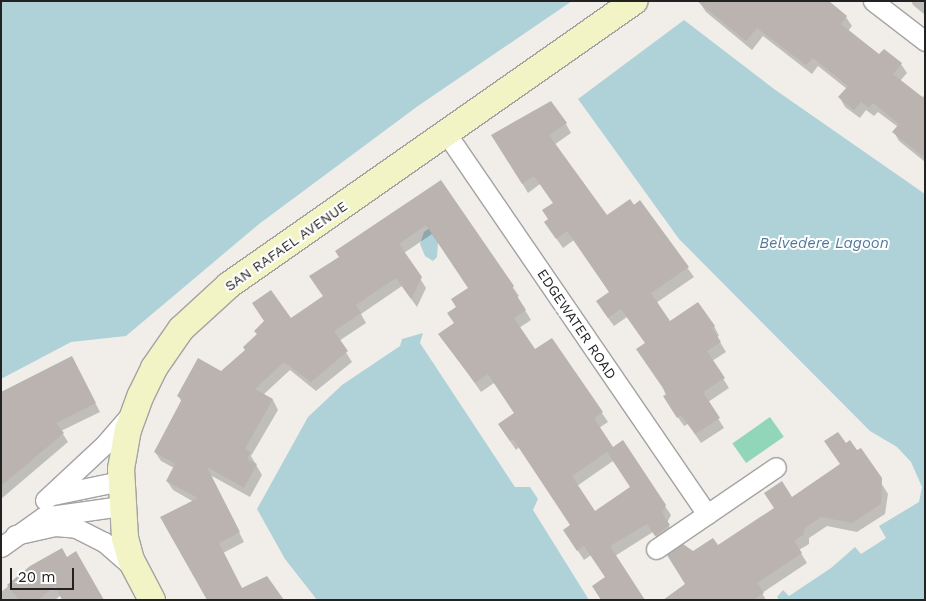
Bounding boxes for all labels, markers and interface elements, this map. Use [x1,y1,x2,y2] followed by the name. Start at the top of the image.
[221,197,351,295] street label: SAN RAFAEL AVENUE
[759,235,889,253] water label: Belvedere Lagoon
[534,266,620,382] street label: EDGEWATER ROAD
[12,558,76,590] scale bar
[18,568,56,586] text: 20 m

